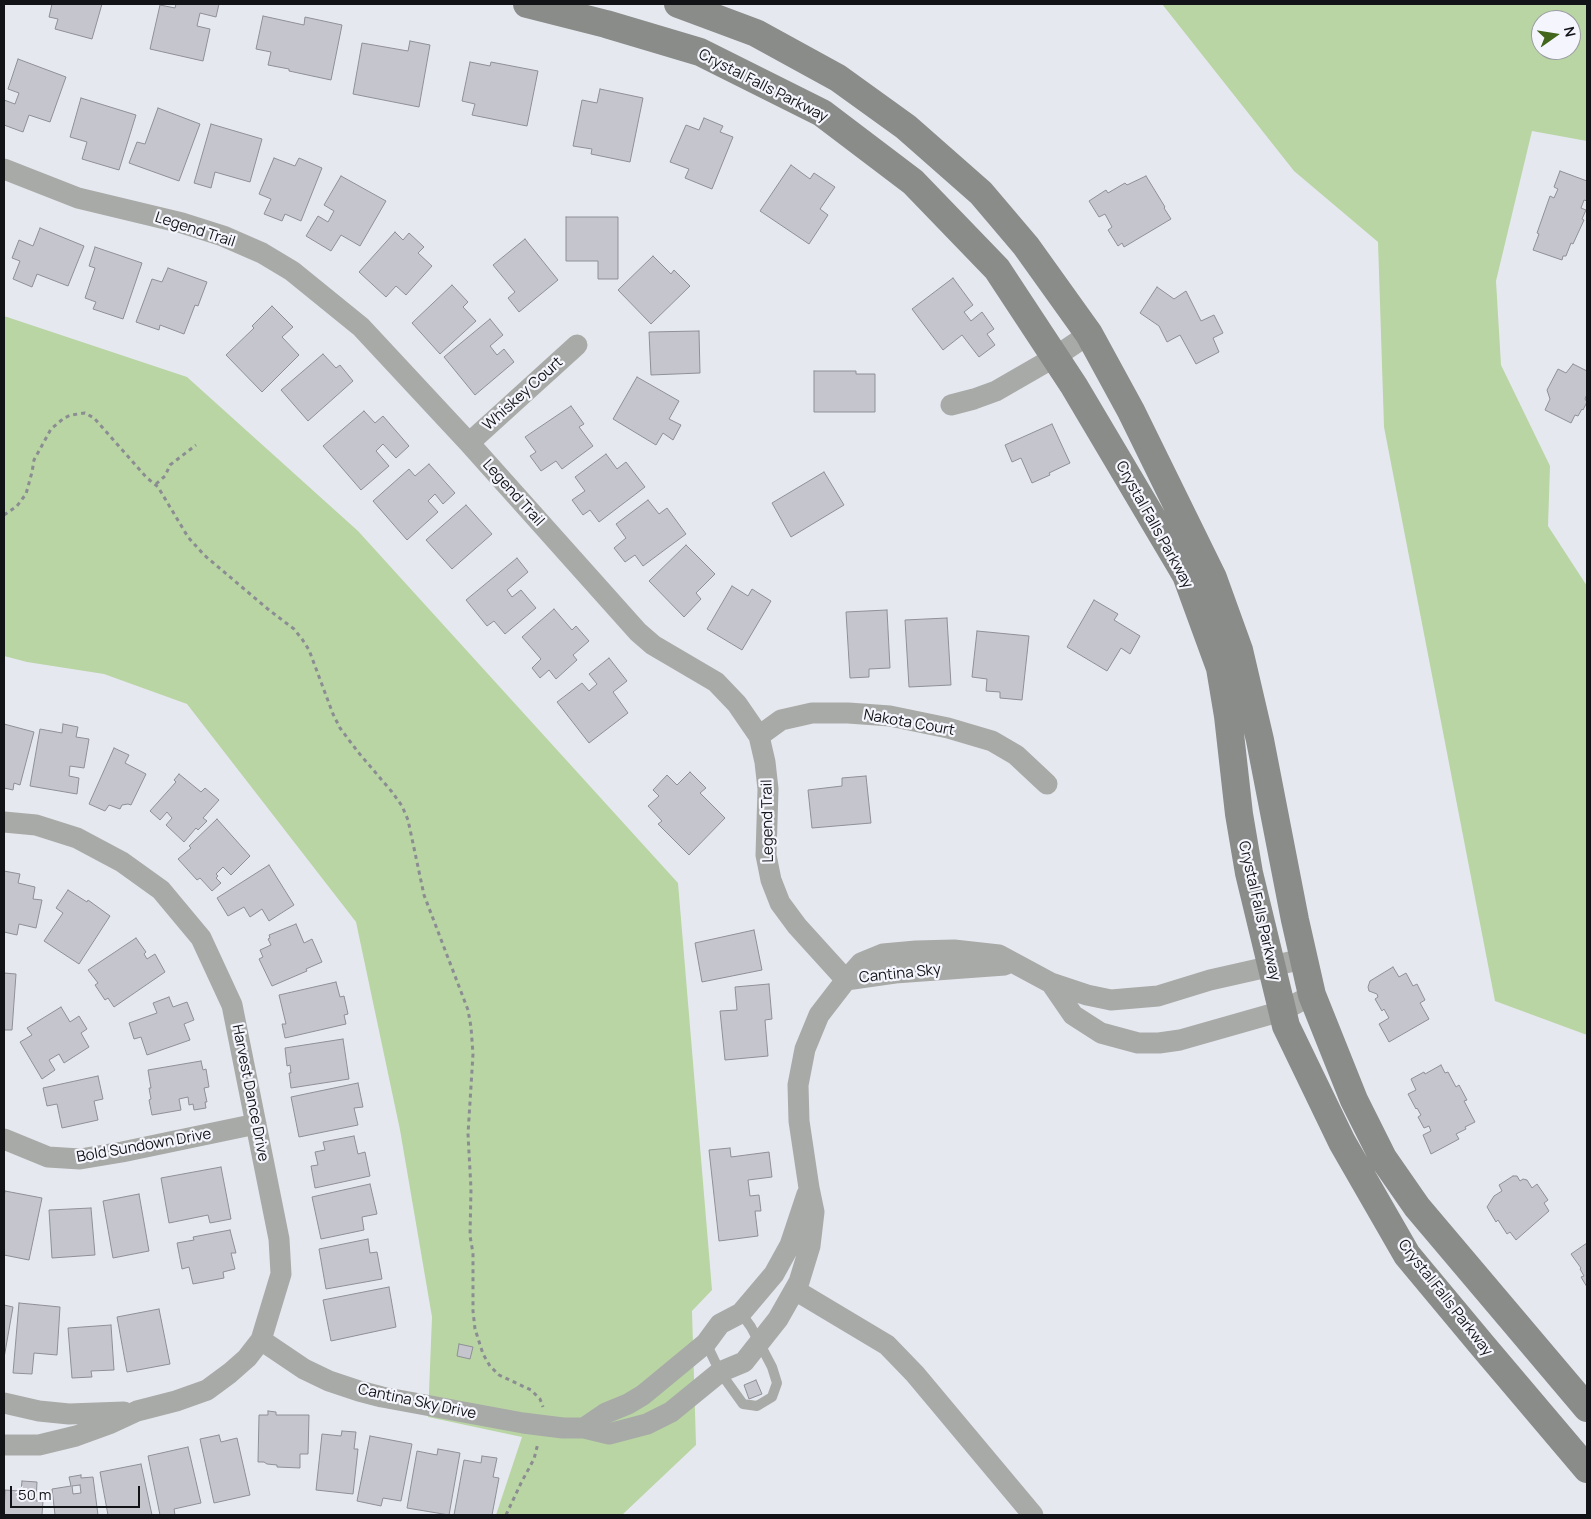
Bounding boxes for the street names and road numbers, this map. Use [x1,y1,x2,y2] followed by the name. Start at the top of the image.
[695,46,831,126] street label: Crystal Falls Parkway
[153,209,237,251] street label: Legend Trail
[479,353,567,435] street label: Whiskey Court
[478,456,548,530] street label: Legend Trail
[1111,458,1197,592] street label: Crystal Falls Parkway
[862,706,956,740] street label: Nakota Court
[758,779,778,863] street label: Legend Trail
[1234,839,1284,983] street label: Crystal Falls Parkway
[858,961,942,987] street label: Cantina Sky
[228,1023,272,1163] street label: Harvest Dance Drive
[75,1125,213,1167] street label: Bold Sundown Drive
[1394,1236,1496,1360] street label: Crystal Falls Parkway
[356,1381,478,1423] street label: Cantina Sky Drive

